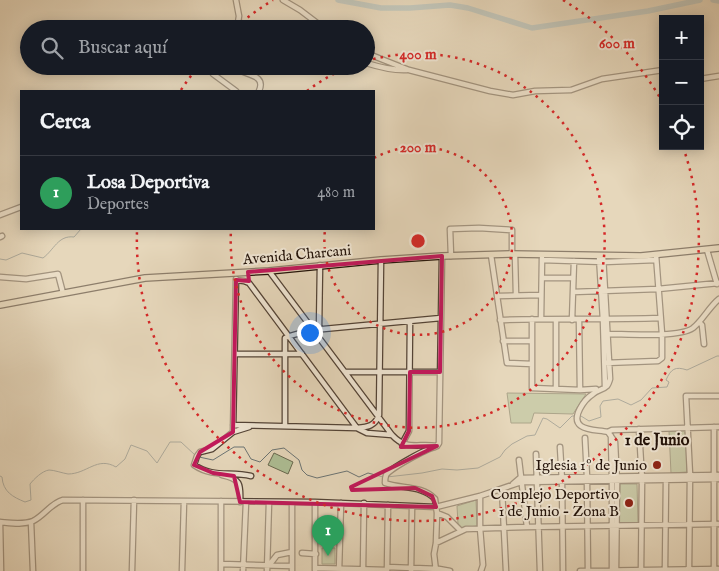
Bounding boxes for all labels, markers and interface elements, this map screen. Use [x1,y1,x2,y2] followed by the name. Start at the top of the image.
[659,15,704,150] map controls
[659,15,704,60] button: +
[20,20,375,75] search box
[38,34,66,62] icon: search
[599,34,635,53] text: 600 m
[78,36,167,60] text: Buscar aquí
[400,45,437,64] text: 400 m
[659,60,704,105] button: −
[659,105,704,150] button: locate
[40,109,90,136] text: Cerca
[400,138,437,157] text: 200 m
[87,171,209,195] text: Losa Deportiva
[53,183,59,203] text: 1
[317,183,355,203] text: 480 m
[87,195,149,215] text: Deportes
[409,232,427,250] centre of rings
[241,241,352,269] street label: Avenida Charcani
[297,320,323,346] your location
[625,431,690,451] district label: 1 de Junio
[535,456,647,475] place label: Iglesia 1º de Junio
[651,459,663,471] marker: Iglesia 1º de Junio
[490,485,619,521] place label: Complejo Deportivo 1 de Junio - Zona B
[623,497,635,509] marker: Complejo Deportivo 1 de Junio - Zona B
[312,515,344,556] pin: 1

